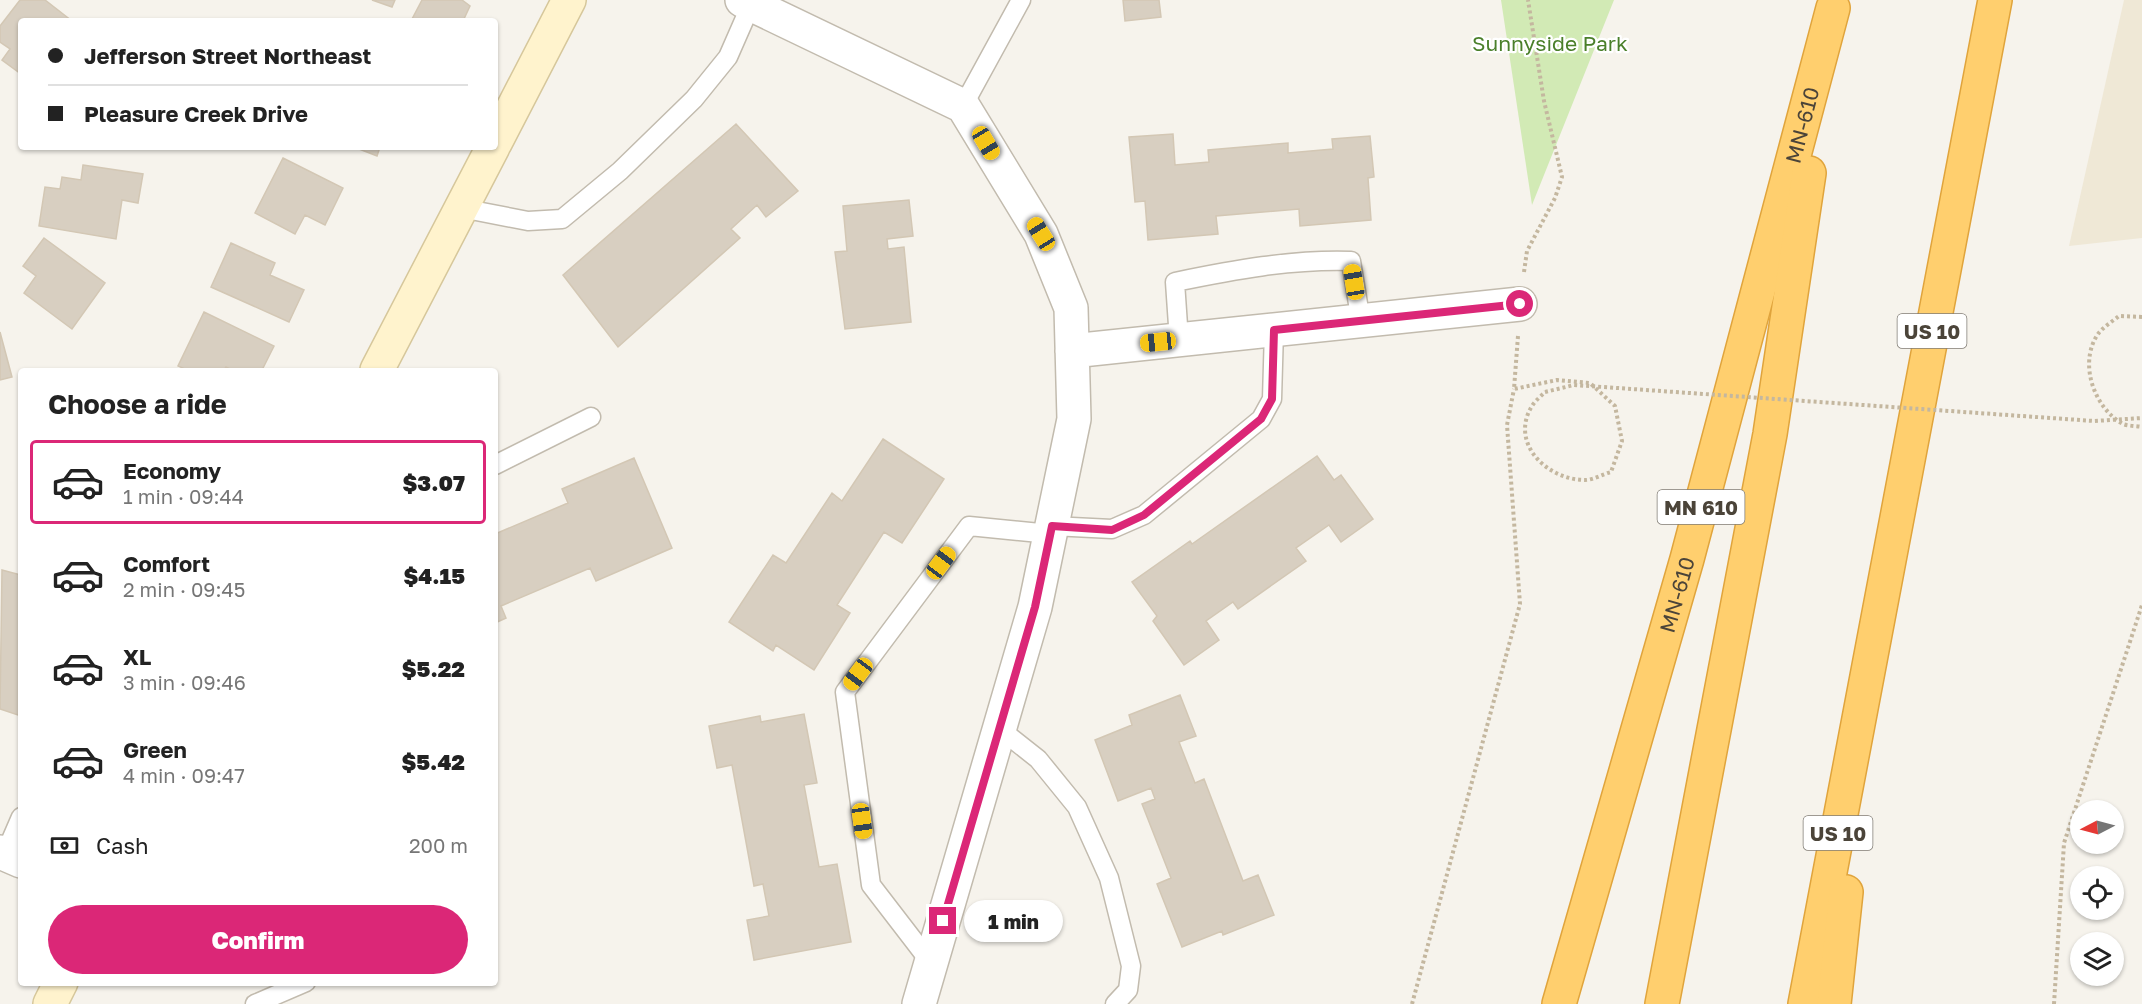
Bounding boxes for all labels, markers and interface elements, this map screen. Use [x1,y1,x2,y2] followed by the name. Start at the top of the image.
[1472,30,1628,56] park label: Sunnyside Park
[84,42,371,69] text: Jefferson Street Northeast
[1779,84,1825,166] street label: MN-610
[84,100,308,127] text: Pleasure Creek Drive
[969,123,1003,163] car
[1024,214,1058,254] car
[1342,263,1366,301] car
[1506,290,1533,317] route start
[1898,314,1966,348] road number: US 10
[1139,331,1177,353] car
[48,388,227,420] text: Choose a ride
[51,455,105,509] icon: car
[123,457,221,484] text: Economy
[403,469,465,496] text: $3.07
[123,484,244,508] text: 1 min · 09:44
[1658,490,1744,524] road number: MN 610
[923,543,959,583] car
[51,548,105,602] icon: car
[123,550,210,577] text: Comfort
[1653,554,1700,636] street label: MN-610
[404,562,465,589] text: $4.15
[123,577,245,601] text: 2 min · 09:45
[51,641,105,695] icon: car
[123,643,151,670] text: XL
[840,654,876,694] car
[402,655,465,682] text: $5.22
[123,670,246,694] text: 3 min · 09:46
[51,734,105,788] icon: car
[123,736,187,763] text: Green
[402,748,465,775] text: $5.42
[123,763,245,787] text: 4 min · 09:47
[2070,800,2124,854] north arrow
[2070,800,2124,986] map controls
[851,802,873,840] car
[1804,816,1872,850] road number: US 10
[48,829,81,862] icon: cash
[96,832,149,859] text: Cash
[409,833,468,857] text: 200 m
[2070,866,2124,920] button: locate
[964,900,1063,942] callout: 1 min
[48,905,468,974] button: Confirm
[929,907,956,934] route end
[988,909,1039,933] text: 1 min
[2070,932,2124,986] button: layers

